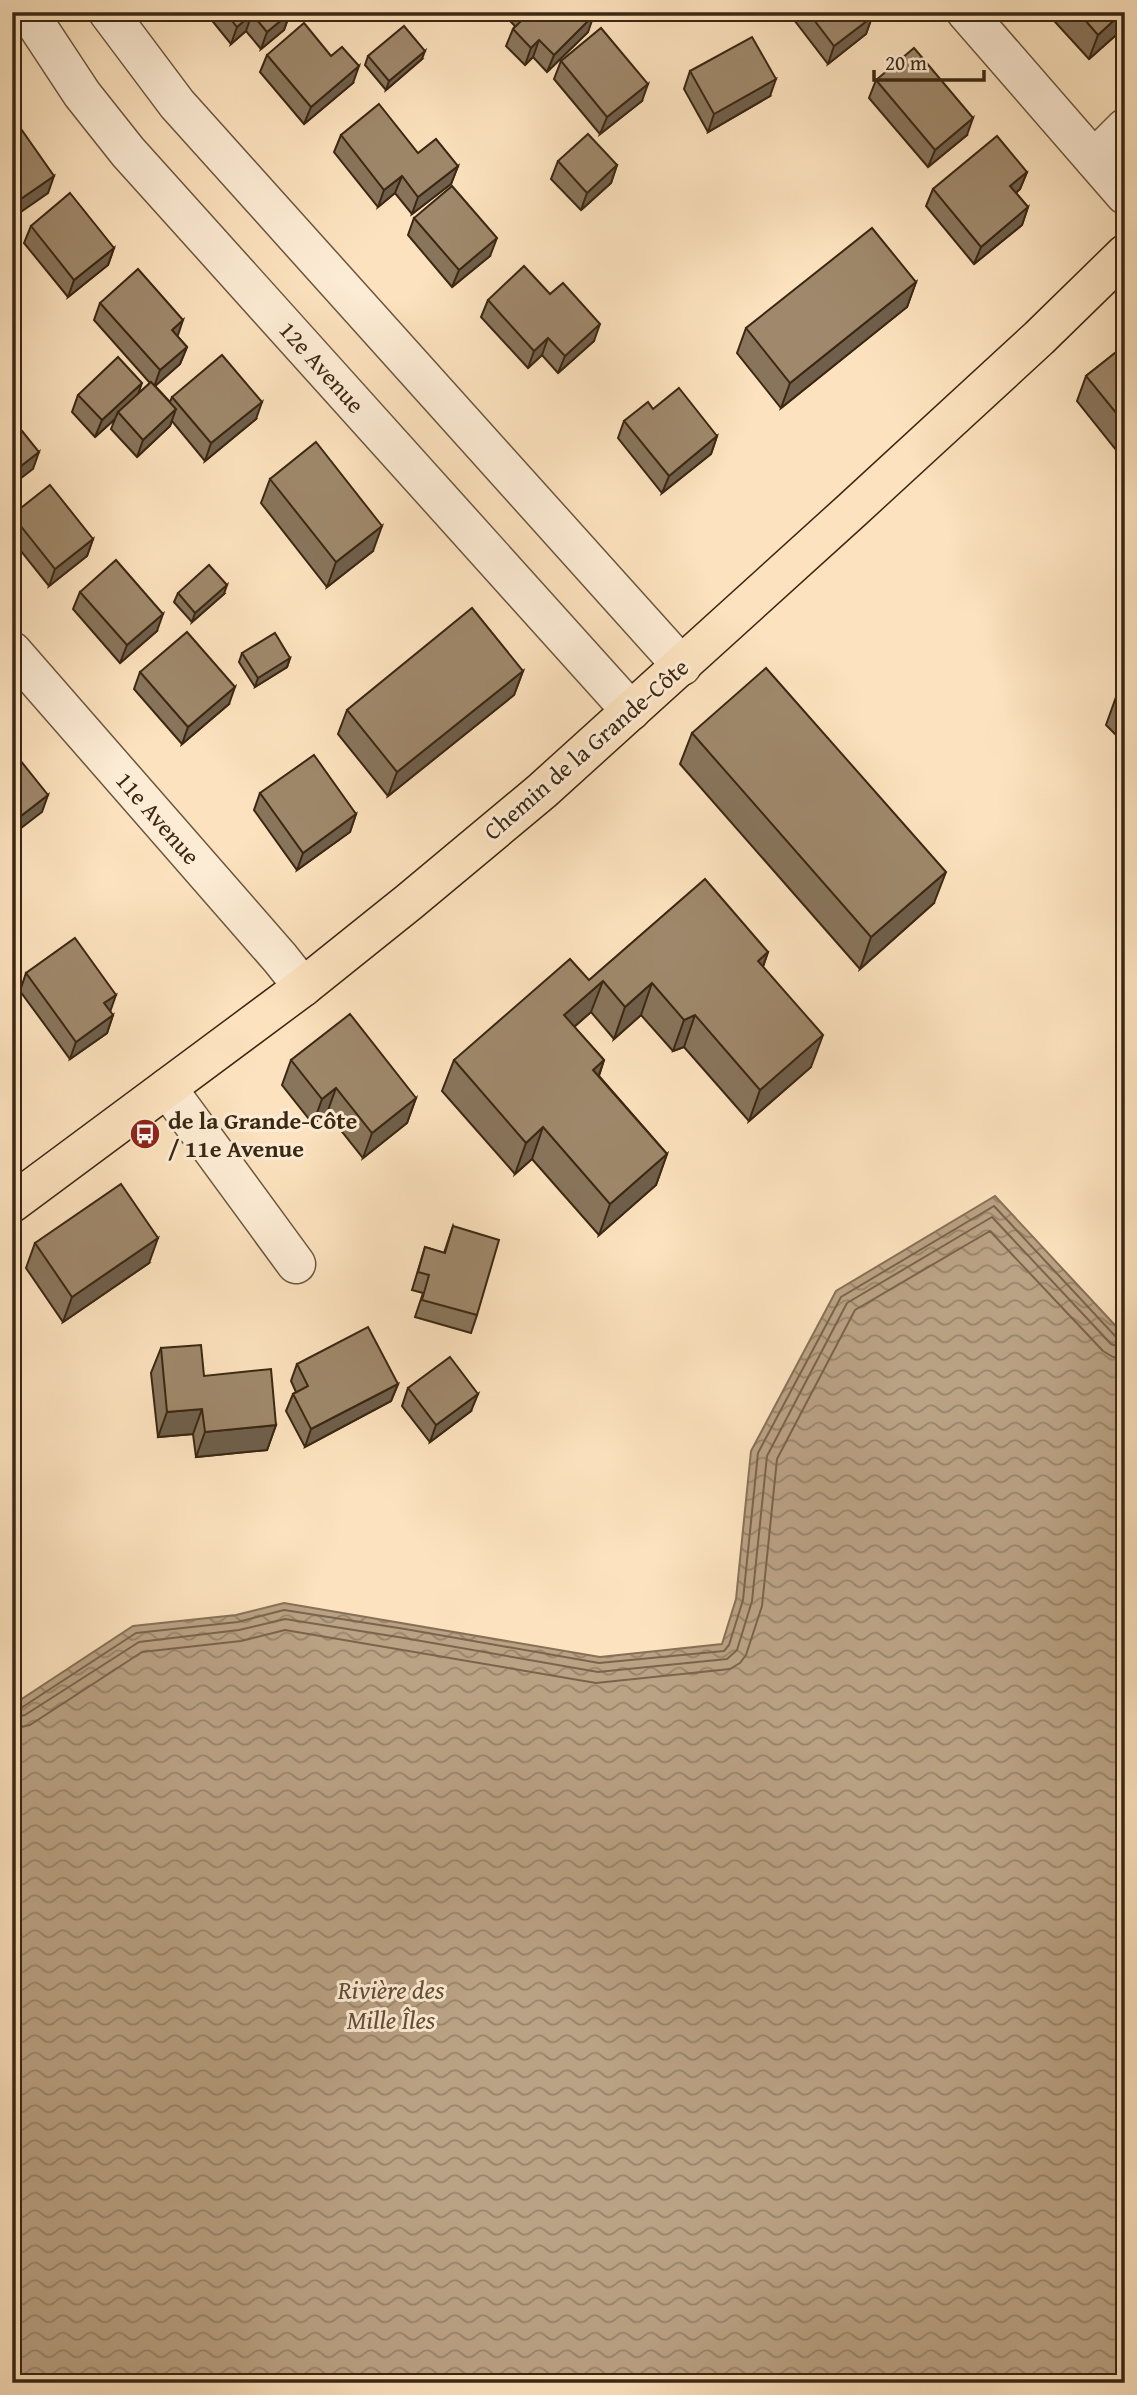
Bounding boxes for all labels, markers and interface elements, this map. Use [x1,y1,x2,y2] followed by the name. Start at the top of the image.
[874,38,985,82] scale bar
[885,47,927,78] text: 20 m
[271,313,373,421] street label: 12e Avenue
[476,650,696,848] street label: Chemin de la Grande-Côte
[108,764,208,872] street label: 11e Avenue
[168,1103,357,1166] place label: de la Grande-Côte / 11e Avenue
[128,1117,162,1151] bus stop icon: de la Grande-Côte / 11e Avenue
[337,1970,445,2039] water label: Rivière des Mille Îles

